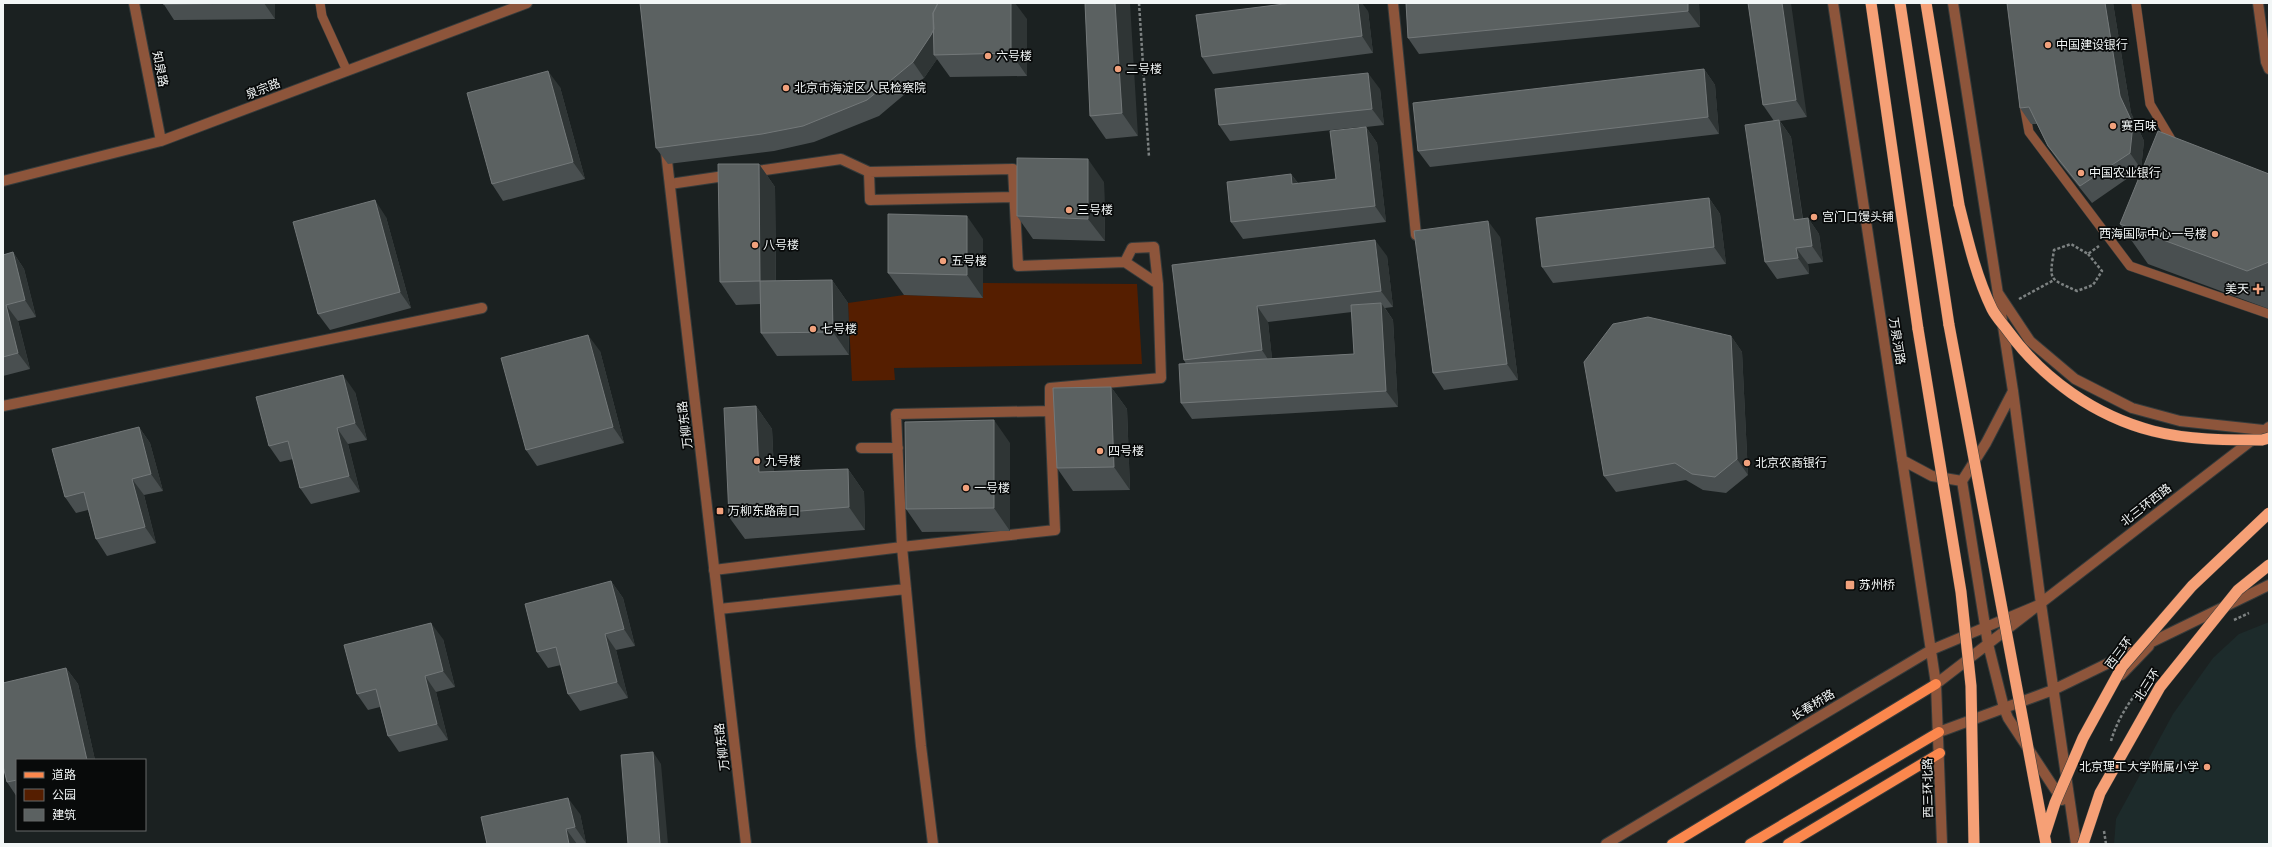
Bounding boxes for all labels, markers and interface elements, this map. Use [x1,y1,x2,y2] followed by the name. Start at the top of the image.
[2056,37,2128,52] place label: 中国建设银行
[2043,40,2053,50] marker: 中国建设银行
[996,48,1032,63] place label: 六号楼
[150,50,171,88] street label: 知泉路
[983,51,993,61] marker: 六号楼
[1126,61,1162,76] place label: 二号楼
[1113,64,1123,74] marker: 二号楼
[243,75,282,102] street label: 泉宗路
[794,80,926,95] place label: 北京市海淀区人民检察院
[781,83,791,93] marker: 北京市海淀区人民检察院
[2121,118,2157,133] place label: 赛百味
[2108,121,2118,131] marker: 赛百味
[2089,165,2161,180] place label: 中国农业银行
[2076,168,2086,178] marker: 中国农业银行
[1077,202,1113,217] place label: 三号楼
[1064,205,1074,215] marker: 三号楼
[1822,209,1894,224] place label: 宫门口馒头铺
[1809,212,1819,222] marker: 宫门口馒头铺
[2099,226,2207,241] place label: 西海国际中心一号楼
[2210,229,2220,239] marker: 西海国际中心一号楼
[763,237,799,252] place label: 八号楼
[750,240,760,250] marker: 八号楼
[951,253,987,268] place label: 五号楼
[938,256,948,266] marker: 五号楼
[2225,281,2249,296] place label: 美天
[2252,283,2264,295] marker: 美天
[1886,316,1909,366] street label: 万泉河路
[821,321,857,336] place label: 七号楼
[808,324,818,334] marker: 七号楼
[674,400,695,450] street label: 万柳东路
[1108,443,1144,458] place label: 四号楼
[1095,446,1105,456] marker: 四号楼
[765,453,801,468] place label: 九号楼
[1755,455,1827,470] place label: 北京农商银行
[752,456,762,466] marker: 九号楼
[1742,458,1752,468] marker: 北京农商银行
[974,480,1010,495] place label: 一号楼
[2117,480,2174,529] street label: 北三环西路
[961,483,971,493] marker: 一号楼
[728,503,800,518] place label: 万柳东路南口
[715,506,725,516] marker: 万柳东路南口
[1859,577,1895,592] place label: 苏州桥
[1844,579,1856,591] marker: 苏州桥
[2102,634,2135,672] street label: 西三环
[2130,666,2163,704] street label: 北三环
[1788,686,1837,723] street label: 长春桥路
[711,722,732,772] street label: 万柳东路
[1919,758,1936,818] street label: 西三环北路
[16,759,146,831] legend
[2079,759,2199,774] place label: 北京理工大学附属小学
[2202,762,2212,772] marker: 北京理工大学附属小学
[52,767,76,782] text: 道路
[52,787,76,802] text: 公园
[52,807,76,822] text: 建筑

